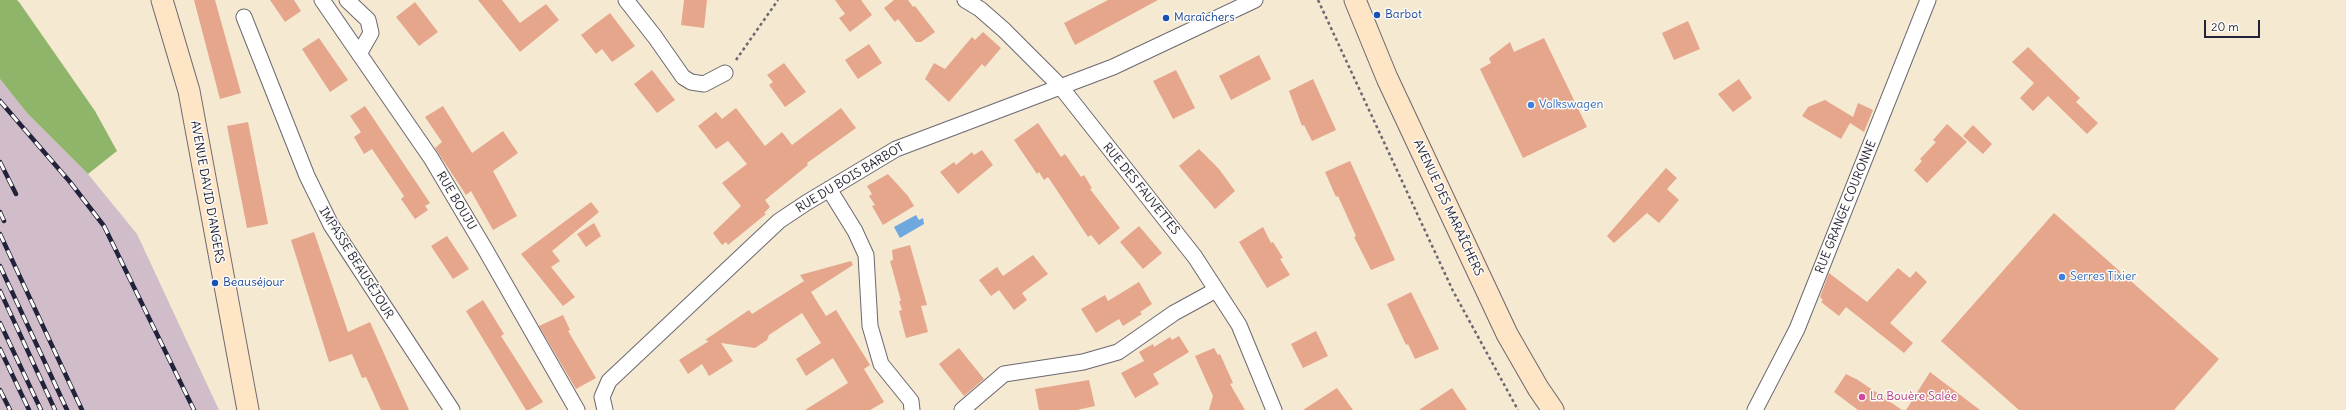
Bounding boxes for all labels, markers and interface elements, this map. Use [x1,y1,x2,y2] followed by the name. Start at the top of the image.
[1385,8,1422,22] place label: Barbot
[1372,10,1382,20] marker: Barbot
[1174,11,1235,25] place label: Maraîchers
[2206,12,2262,38] scale bar
[1161,13,1171,23] marker: Maraîchers
[2211,19,2239,34] text: 20 m
[1539,98,1603,112] place label: Volkswagen
[1526,100,1536,110] marker: Volkswagen
[187,120,227,264] street label: AVENUE DAVID D'ANGERS
[1410,137,1486,279] street label: AVENUE DES MARAÎCHERS
[1813,138,1879,276] street label: RUE GRANGE COURONNE
[793,140,907,216] street label: RUE DU BOIS BARBOT
[1100,140,1182,238] street label: RUE DES FAUVETTES
[433,169,479,233] street label: RUE BOUJU
[316,205,396,321] street label: IMPASSE BEAUSÉJOUR
[2070,270,2136,284] place label: Serres Tixier
[2057,272,2067,282] marker: Serres Tixier
[223,276,284,290] place label: Beauséjour
[210,278,220,288] marker: Beauséjour
[1870,390,1957,404] place label: La Bouère Salée
[1857,392,1867,402] marker: La Bouère Salée

